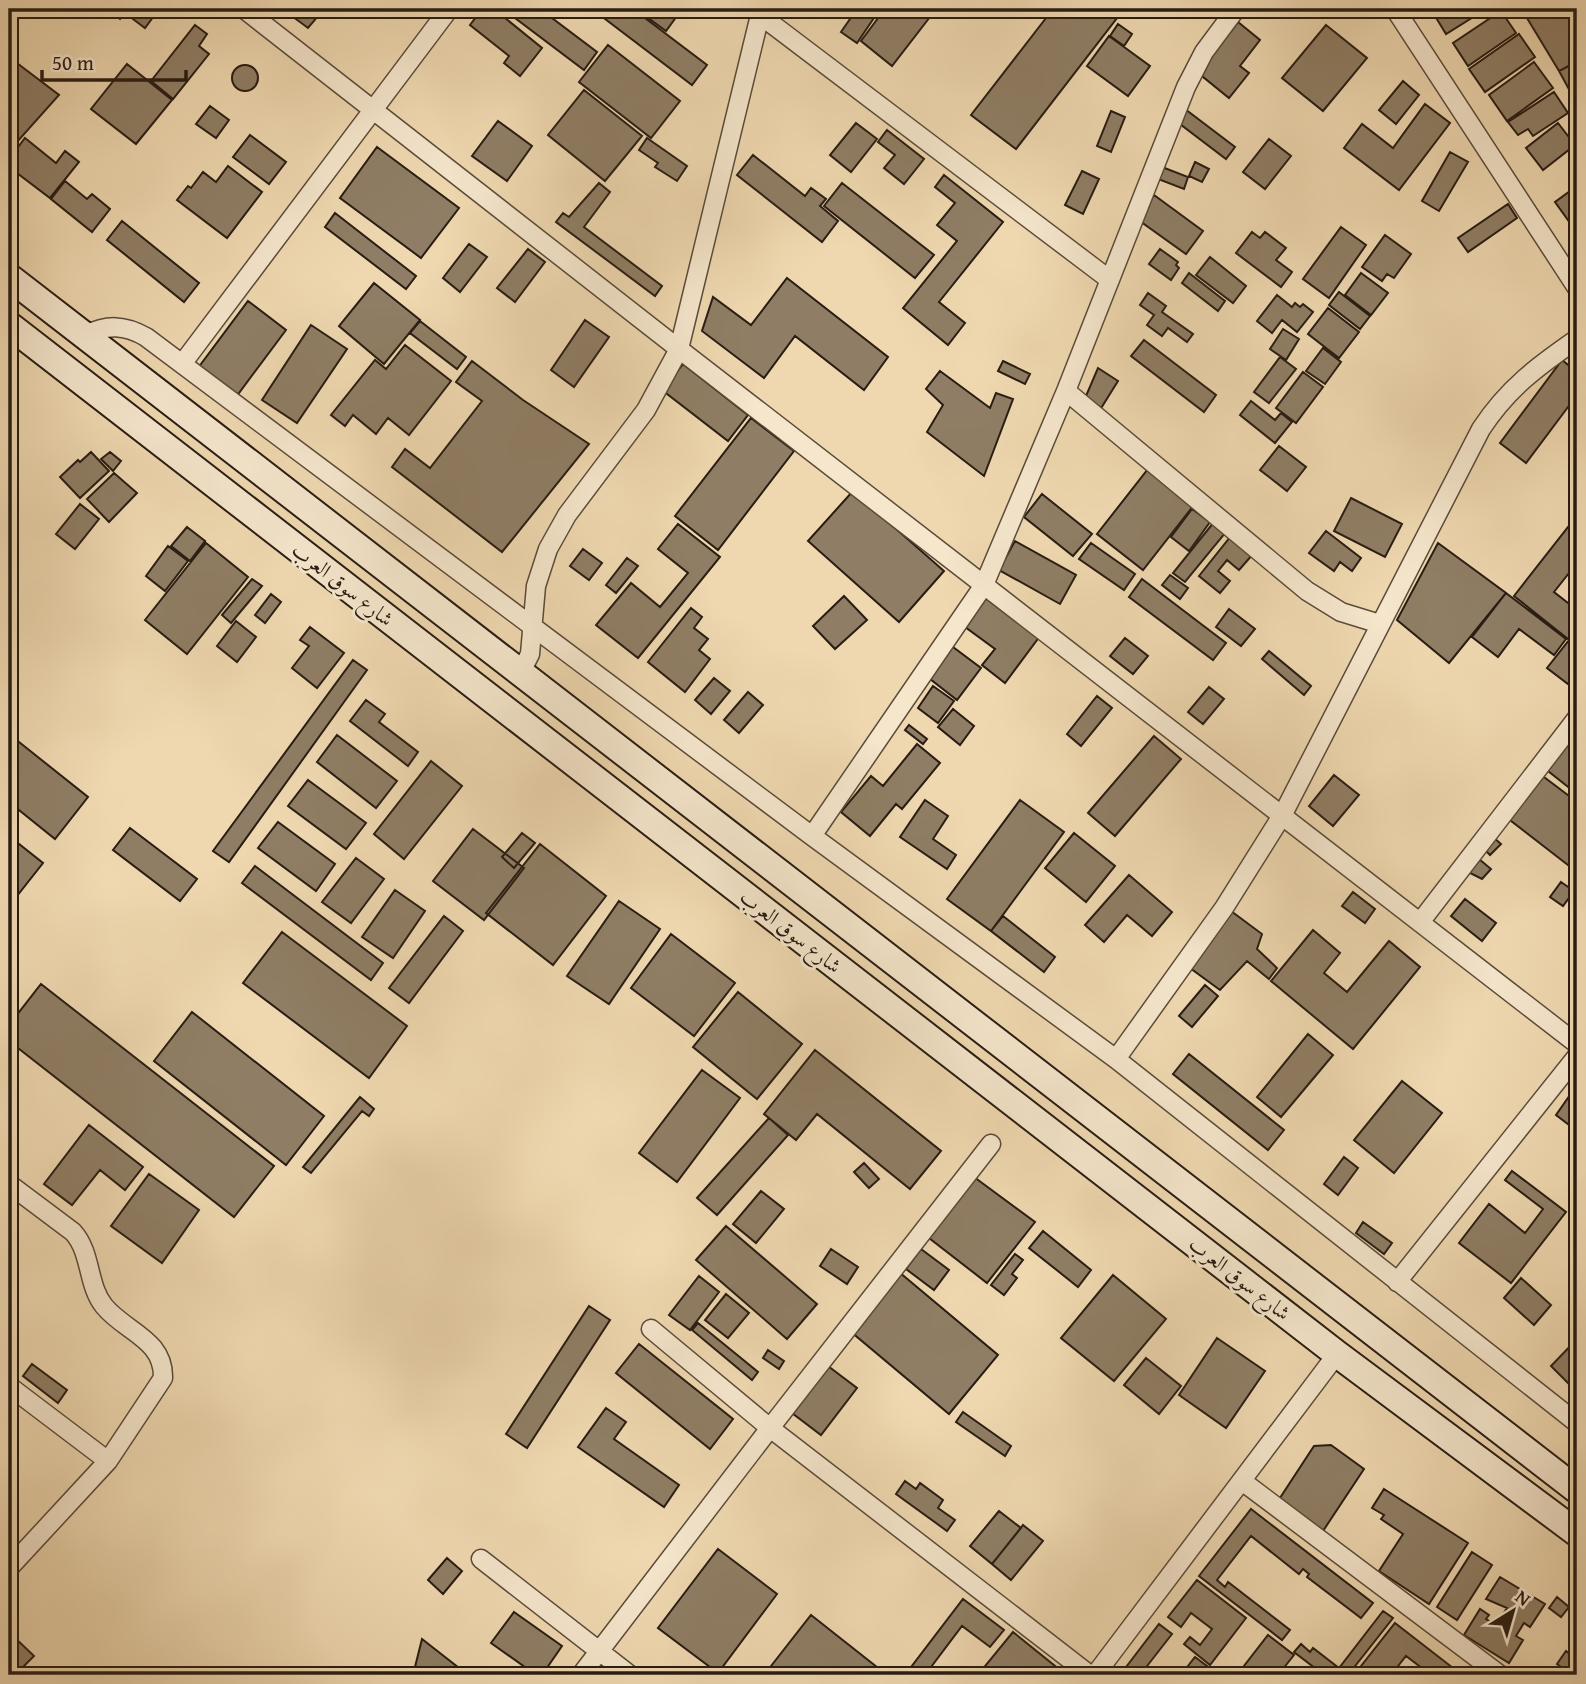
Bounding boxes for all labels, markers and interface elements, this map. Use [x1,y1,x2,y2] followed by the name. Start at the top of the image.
[42,38,186,82] scale bar
[52,47,94,78] text: 50 m
[284,534,401,636] street label: شارع سوق العرب
[732,881,849,983] street label: شارع سوق العرب
[1181,1228,1298,1330] street label: شارع سوق العرب
[1478,1576,1548,1646] north arrow
[1510,1582,1537,1613] text: N

